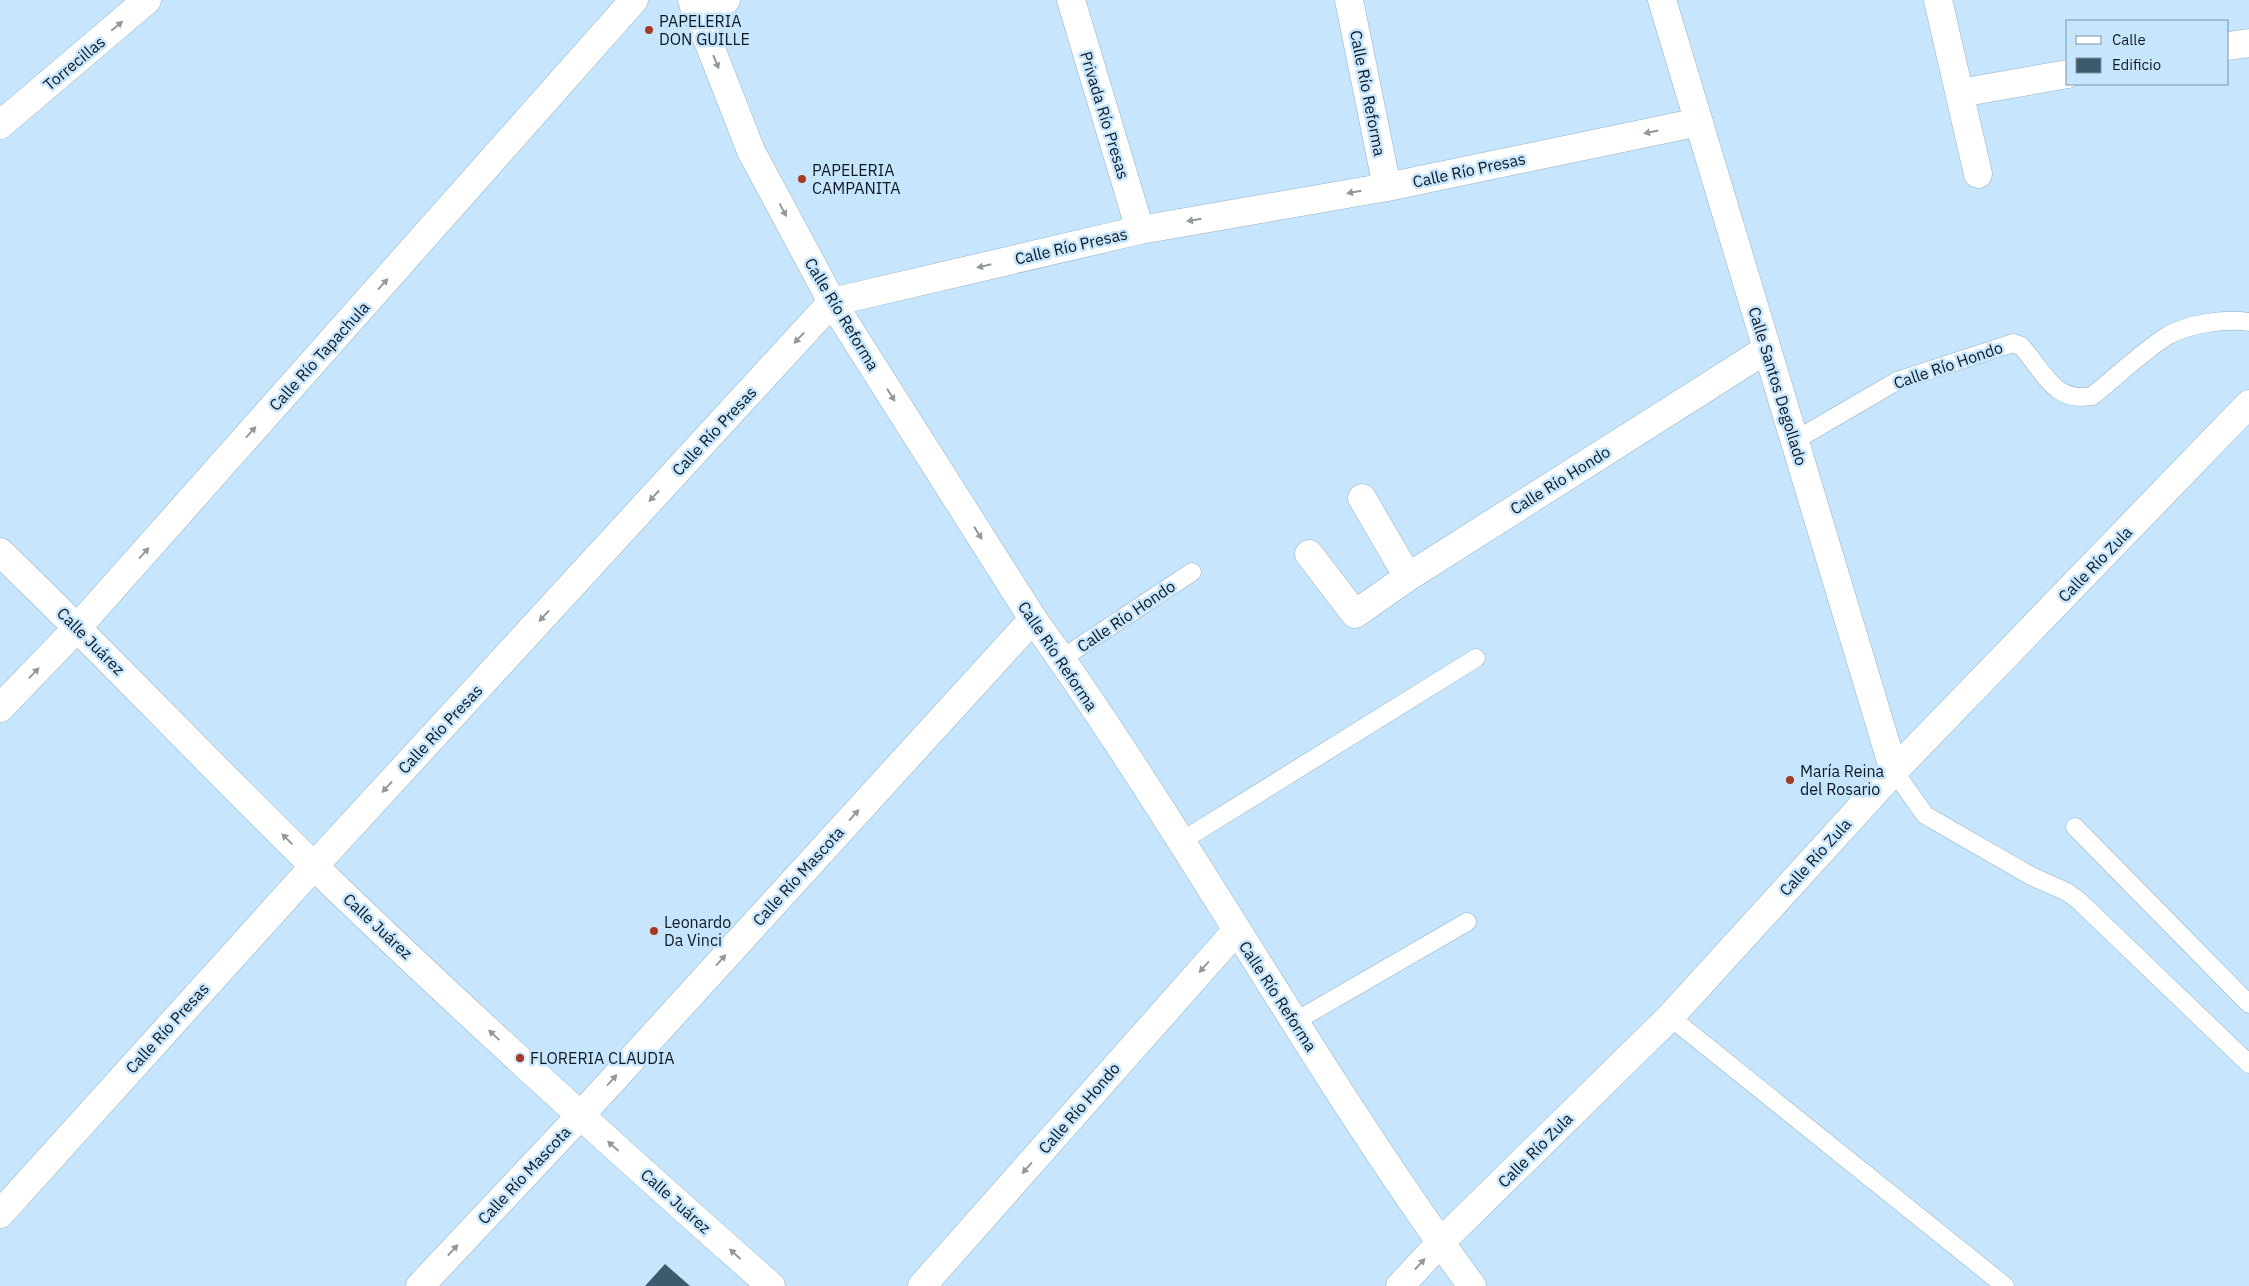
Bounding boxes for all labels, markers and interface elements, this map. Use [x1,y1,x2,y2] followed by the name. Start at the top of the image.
[659,11,750,49] place label: PAPELERIA DON GUILLE
[110,20,123,31] one-way arrow
[2066,20,2229,85] legend
[643,24,655,36] marker: PAPELERIA DON GUILLE
[1346,28,1390,158] street label: Calle Río Reforma
[2112,30,2146,49] text: Calle
[39,31,109,95] street label: Torrecillas
[1076,49,1134,181] street label: Privada Río Presas
[712,55,720,70] one-way arrow
[2112,55,2161,74] text: Edificio
[1643,129,1659,137] one-way arrow
[1411,148,1527,192] street label: Calle Río Presas
[812,160,900,198] place label: PAPELERIA CAMPANITA
[796,173,808,185] marker: PAPELERIA CAMPANITA
[1346,189,1362,197] one-way arrow
[779,202,787,217] one-way arrow
[1186,217,1202,225] one-way arrow
[1013,223,1129,269] street label: Calle Río Presas
[800,254,884,374] street label: Calle Río Reforma
[977,262,992,270] one-way arrow
[377,277,388,290] one-way arrow
[265,297,374,415] street label: Calle Río Tapachula
[1744,304,1812,468] street label: Calle Santos Degollado
[794,331,805,344] one-way arrow
[1891,337,2005,393] street label: Calle Río Hondo
[668,382,760,480] street label: Calle Río Presas
[887,389,896,402] one-way arrow
[246,425,257,438] one-way arrow
[1506,441,1614,519] street label: Calle Río Hondo
[648,490,660,502] one-way arrow
[2054,522,2136,606] street label: Calle Río Zula
[973,526,983,539] one-way arrow
[138,547,149,560] one-way arrow
[1073,576,1179,656] street label: Calle Río Hondo
[1014,597,1102,715] street label: Calle Río Reforma
[53,603,129,679] street label: Calle Juárez
[538,609,550,621] one-way arrow
[28,667,40,679] one-way arrow
[394,680,486,778] street label: Calle Río Presas
[1800,761,1885,799] place label: María Reina del Rosario
[1784,774,1796,786] marker: María Reina del Rosario
[381,781,393,793] one-way arrow
[849,808,860,821] one-way arrow
[1775,814,1855,900] street label: Calle Río Zula
[748,822,848,930] street label: Calle Río Mascota
[282,833,294,845] one-way arrow
[339,889,417,963] street label: Calle Juárez
[664,912,731,950] place label: Leonardo Da Vinci
[648,925,660,937] marker: Leonardo Da Vinci
[1235,937,1321,1055] street label: Calle Río Reforma
[715,955,727,967] one-way arrow
[1198,961,1209,974] one-way arrow
[121,979,213,1077] street label: Calle Río Presas
[488,1029,500,1041] one-way arrow
[530,1048,675,1068] place label: FLORERIA CLAUDIA
[514,1052,526,1064] marker: FLORERIA CLAUDIA
[1034,1058,1124,1158] street label: Calle Río Hondo
[606,1075,618,1087] one-way arrow
[1493,1108,1577,1192] street label: Calle Río Zula
[473,1121,575,1228] street label: Calle Río Mascota
[607,1140,620,1151] one-way arrow
[1021,1161,1032,1174] one-way arrow
[637,1164,715,1238] street label: Calle Juárez
[447,1245,459,1257] one-way arrow
[728,1248,741,1259] one-way arrow
[1414,1259,1426,1271] one-way arrow

